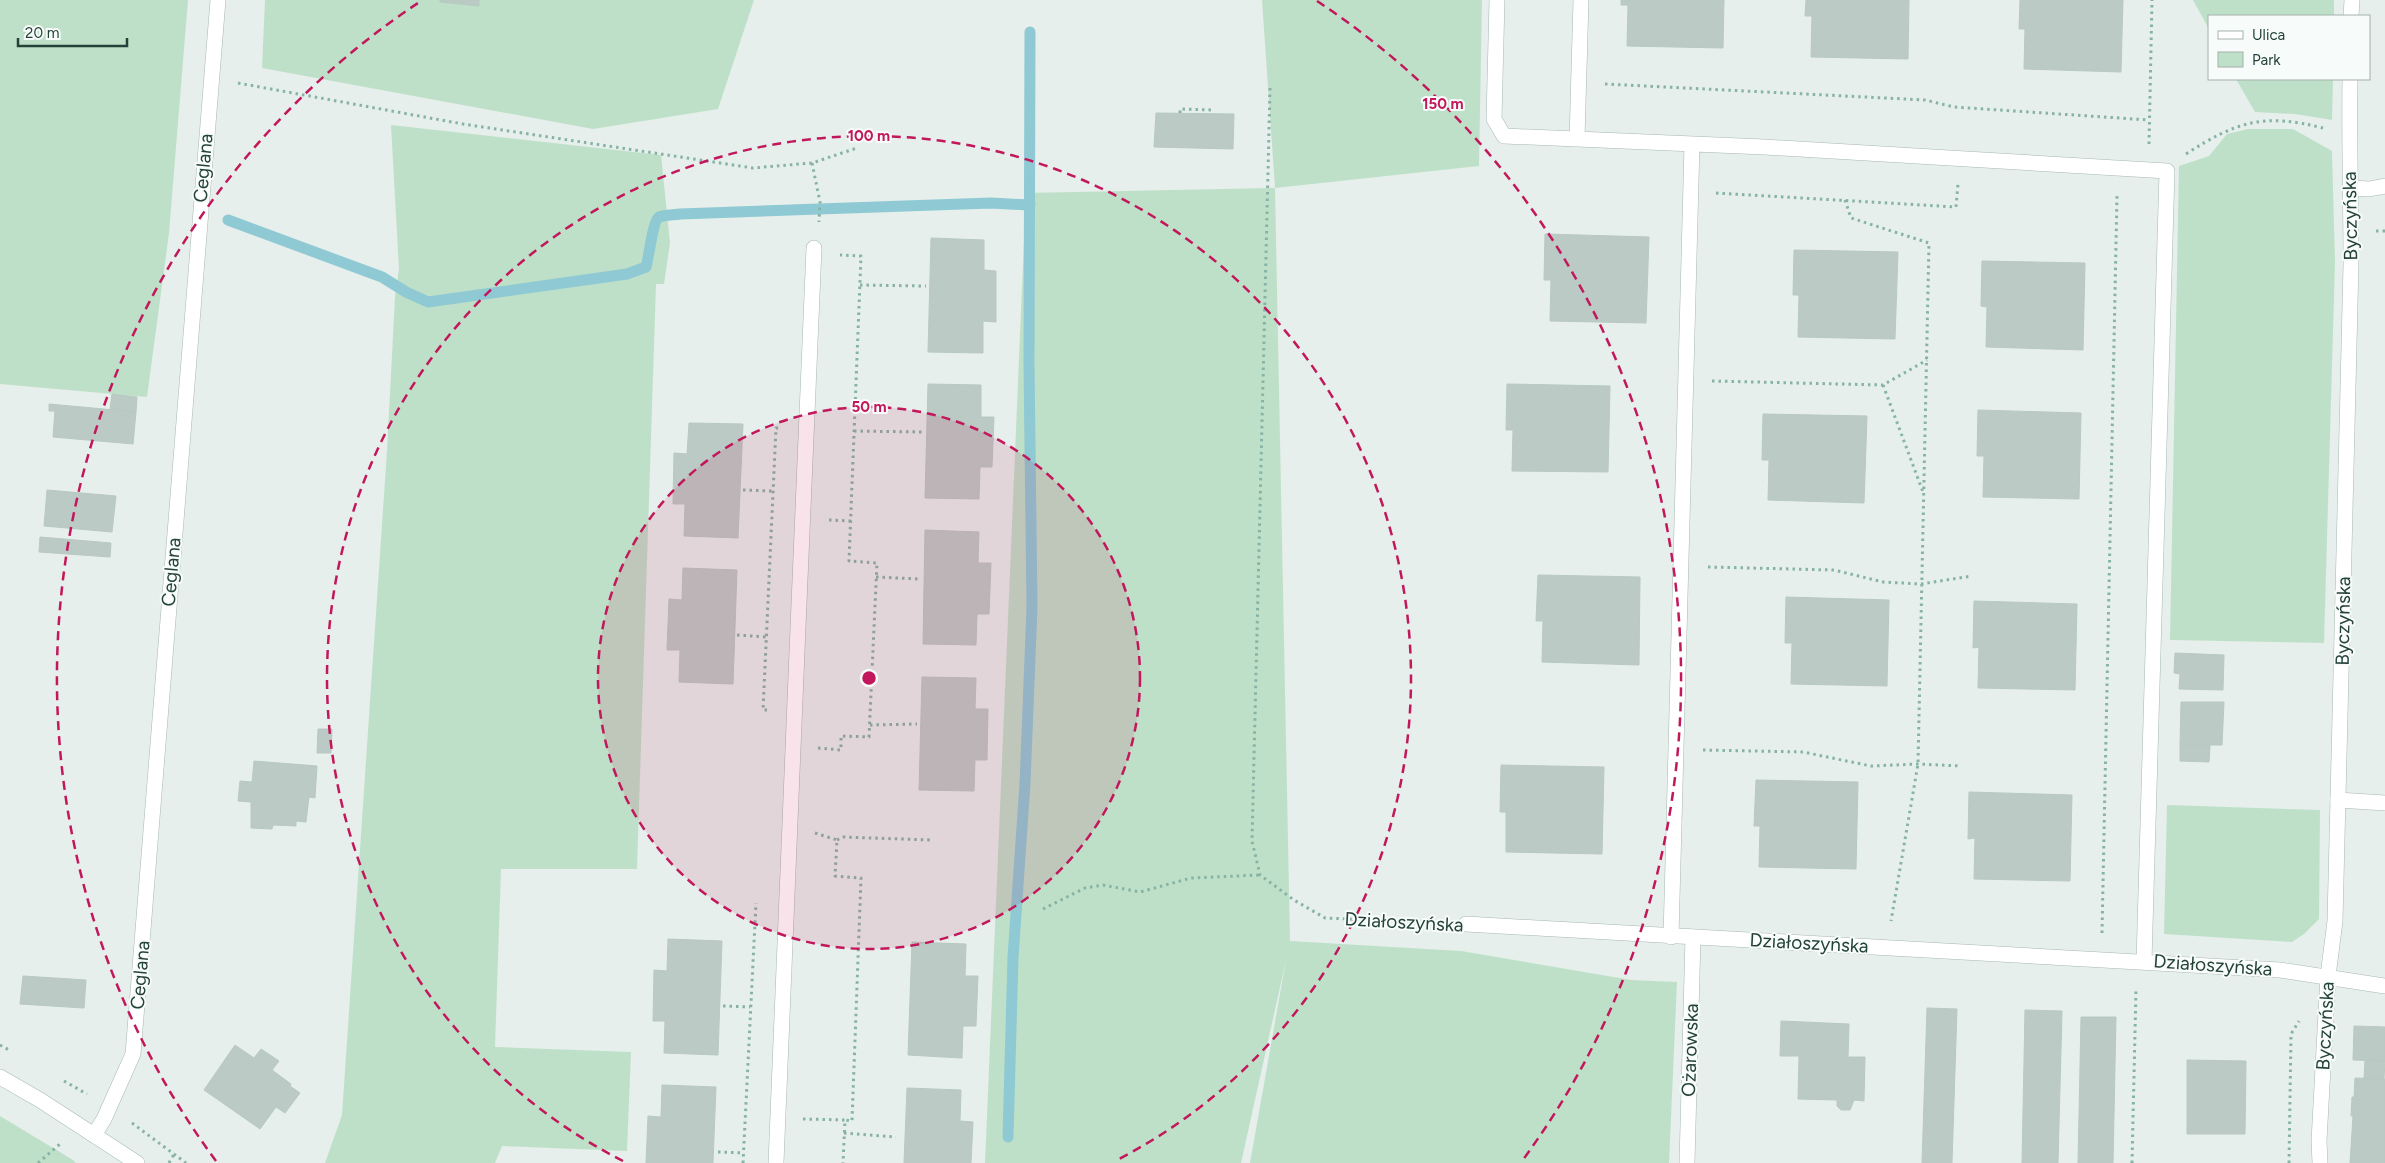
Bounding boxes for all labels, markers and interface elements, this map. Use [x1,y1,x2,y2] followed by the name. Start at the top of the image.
[18,15,126,47] scale bar
[2208,15,2370,80] legend
[25,24,59,42] text: 20 m
[2252,26,2285,44] text: Ulica
[2252,51,2281,69] text: Park
[1422,95,1464,113] text: 150 m
[848,127,890,145] text: 100 m
[189,132,217,204] street label: Ceglana
[2338,171,2362,261] street label: Byczyńska
[851,398,887,416] text: 50 m
[157,536,185,608] street label: Ceglana
[2331,576,2355,666] street label: Byczyńska
[860,669,878,687] centre of rings
[1344,907,1464,937] street label: Działoszyńska
[1749,928,1869,958] street label: Działoszyńska
[126,939,154,1011] street label: Ceglana
[2153,949,2273,981] street label: Działoszyńska
[2311,981,2339,1071] street label: Byczyńska
[1677,1003,1703,1097] street label: Ożarowska

